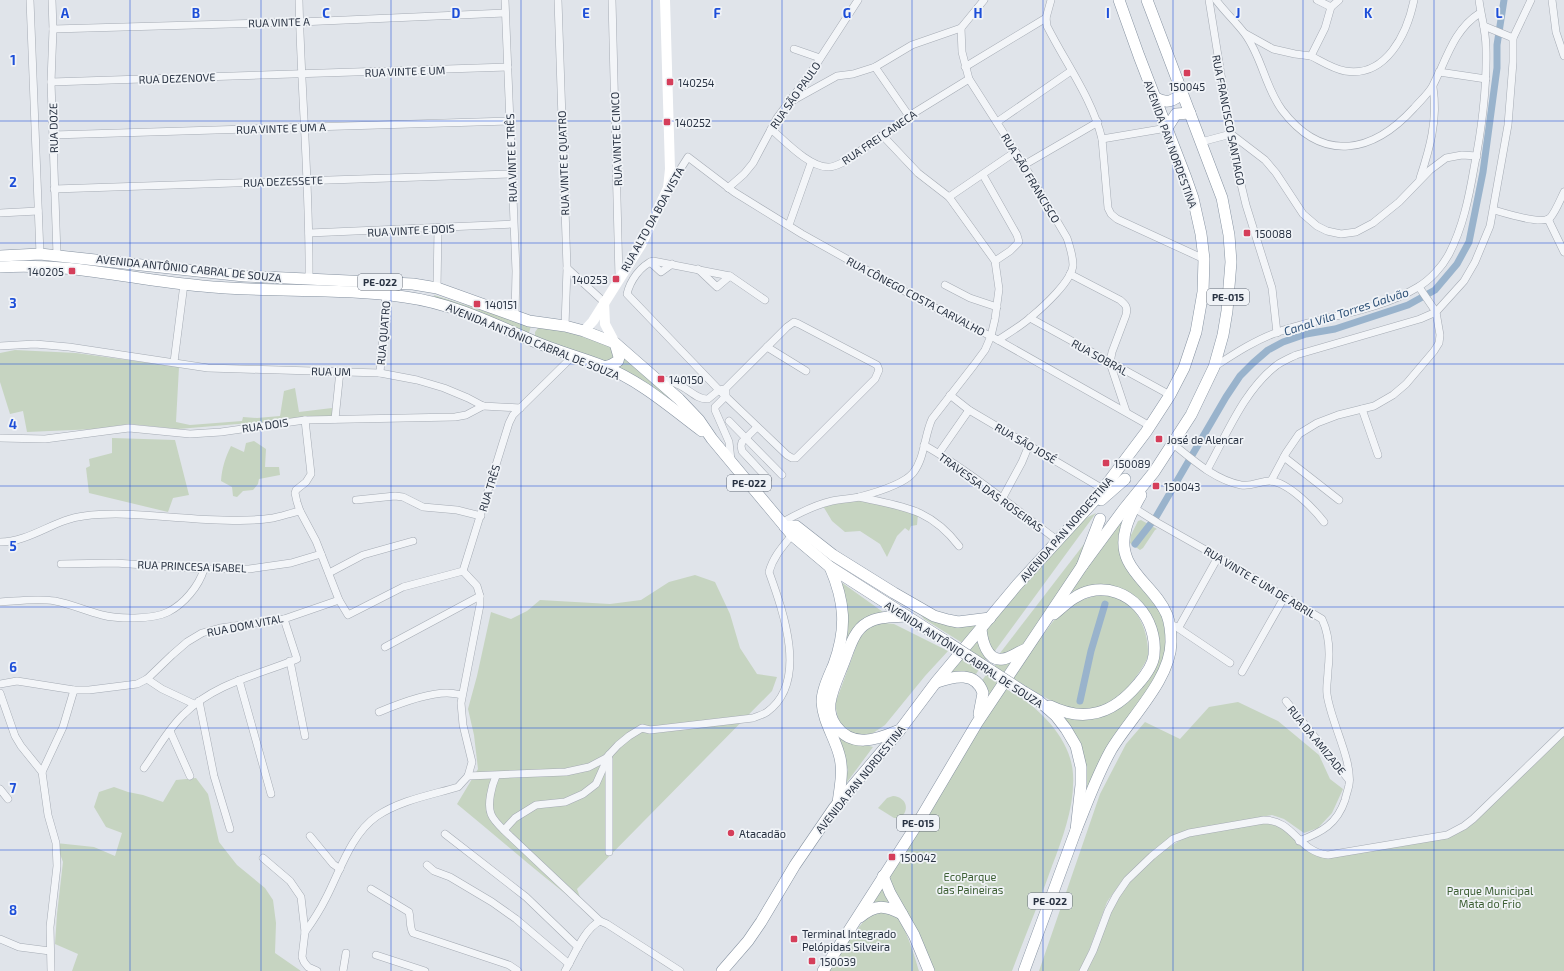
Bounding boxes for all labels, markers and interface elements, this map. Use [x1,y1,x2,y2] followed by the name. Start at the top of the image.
[61,5,70,21] text: A
[192,5,200,21] text: B
[322,5,330,21] text: C
[452,5,461,21] text: D
[582,5,590,21] text: E
[713,5,721,21] text: F
[843,5,851,21] text: G
[974,5,983,21] text: H
[1106,5,1110,21] text: I
[1236,5,1240,21] text: J
[1364,5,1373,21] text: K
[1496,5,1503,21] text: L
[248,14,310,30] street label: RUA VINTE A
[10,52,16,68] text: 1
[1210,54,1248,186] street label: RUA FRANCISCO SANTIAGO
[767,59,823,131] street label: RUA SÃO PAULO
[364,63,446,79] street label: RUA VINTE E UM
[1182,68,1192,78] marker: 150045
[138,70,216,86] street label: RUA DEZENOVE
[678,76,715,89] place label: 140254
[665,77,675,87] marker: 140254
[1142,78,1200,210] street label: AVENIDA PAN NORDESTINA
[1169,80,1205,93] place label: 150045
[608,92,624,186] street label: RUA VINTE E CINCO
[46,103,60,153] street label: RUA DOZE
[839,107,919,167] street label: RUA FREI CANECA
[555,110,572,216] street label: RUA VINTE E QUATRO
[503,113,519,203] street label: RUA VINTE E TRÊS
[675,116,711,129] place label: 140252
[662,117,672,127] marker: 140252
[236,120,326,136] street label: RUA VINTE E UM A
[999,131,1063,225] street label: RUA SÃO FRANCISCO
[618,164,686,274] street label: RUA ALTO DA BOA VISTA
[243,173,323,189] street label: RUA DEZESSETE
[9,174,17,190] text: 2
[367,221,455,239] street label: RUA VINTE E DOIS
[1255,227,1292,240] place label: 150088
[1242,228,1252,238] marker: 150088
[96,252,282,284] street label: AVENIDA ANTÔNIO CABRAL DE SOUZA
[845,254,987,338] street label: RUA CÔNEGO COSTA CARVALHO
[28,265,64,278] place label: 140205
[67,266,77,276] marker: 140205
[572,273,608,286] place label: 140253
[358,274,402,290] road number: PE-022
[611,274,621,284] marker: 140253
[1282,284,1411,338] water label: Canal Vila Torres Galvão
[1207,289,1249,305] road number: PE-015
[9,295,17,311] text: 3
[485,298,517,311] place label: 140151
[472,299,482,309] marker: 140151
[374,300,393,366] street label: RUA QUATRO
[444,300,622,382] street label: AVENIDA ANTÔNIO CABRAL DE SOUZA
[1069,336,1131,378] street label: RUA SOBRAL
[311,364,351,378] street label: RUA UM
[669,373,704,386] place label: 140150
[656,374,666,384] marker: 140150
[241,415,289,435] street label: RUA DOIS
[9,416,17,432] text: 4
[993,420,1059,466] street label: RUA SÃO JOSÉ
[1167,433,1244,446] place label: José de Alencar
[1154,434,1164,444] marker: José de Alencar
[936,450,1046,534] street label: TRAVESSA DAS ROSEIRAS
[1114,457,1151,470] place label: 150089
[1101,458,1111,468] marker: 150089
[476,463,502,513] street label: RUA TRÊS
[1017,474,1115,584] street label: AVENIDA PAN NORDESTINA
[727,475,771,491] road number: PE-022
[1164,480,1200,493] place label: 150043
[1151,481,1161,491] marker: 150043
[9,538,17,554] text: 5
[1202,543,1318,621] street label: RUA VINTE E UM DE ABRIL
[137,558,247,574] street label: RUA PRINCESA ISABEL
[883,598,1046,710] street label: AVENIDA ANTÔNIO CABRAL DE SOUZA
[206,611,285,639] street label: RUA DOM VITAL
[9,659,17,675] text: 6
[1285,703,1349,777] street label: RUA DA AMIZADE
[813,722,908,835] street label: AVENIDA PAN NORDESTINA
[10,780,17,796] text: 7
[897,815,939,831] road number: PE-015
[739,827,786,840] place label: Atacadão
[726,828,736,838] marker: Atacadão
[900,851,937,864] place label: 150042
[887,852,897,862] marker: 150042
[937,870,1004,896] park label: EcoParque das Paineiras
[1447,884,1534,910] park label: Parque Municipal Mata do Frio
[1028,893,1072,909] road number: PE-022
[9,902,17,918] text: 8
[802,927,896,953] place label: Terminal Integrado Pelópidas Silveira
[789,934,799,944] marker: Terminal Integrado Pelópidas Silveira
[820,955,856,968] place label: 150039
[807,956,817,966] marker: 150039

